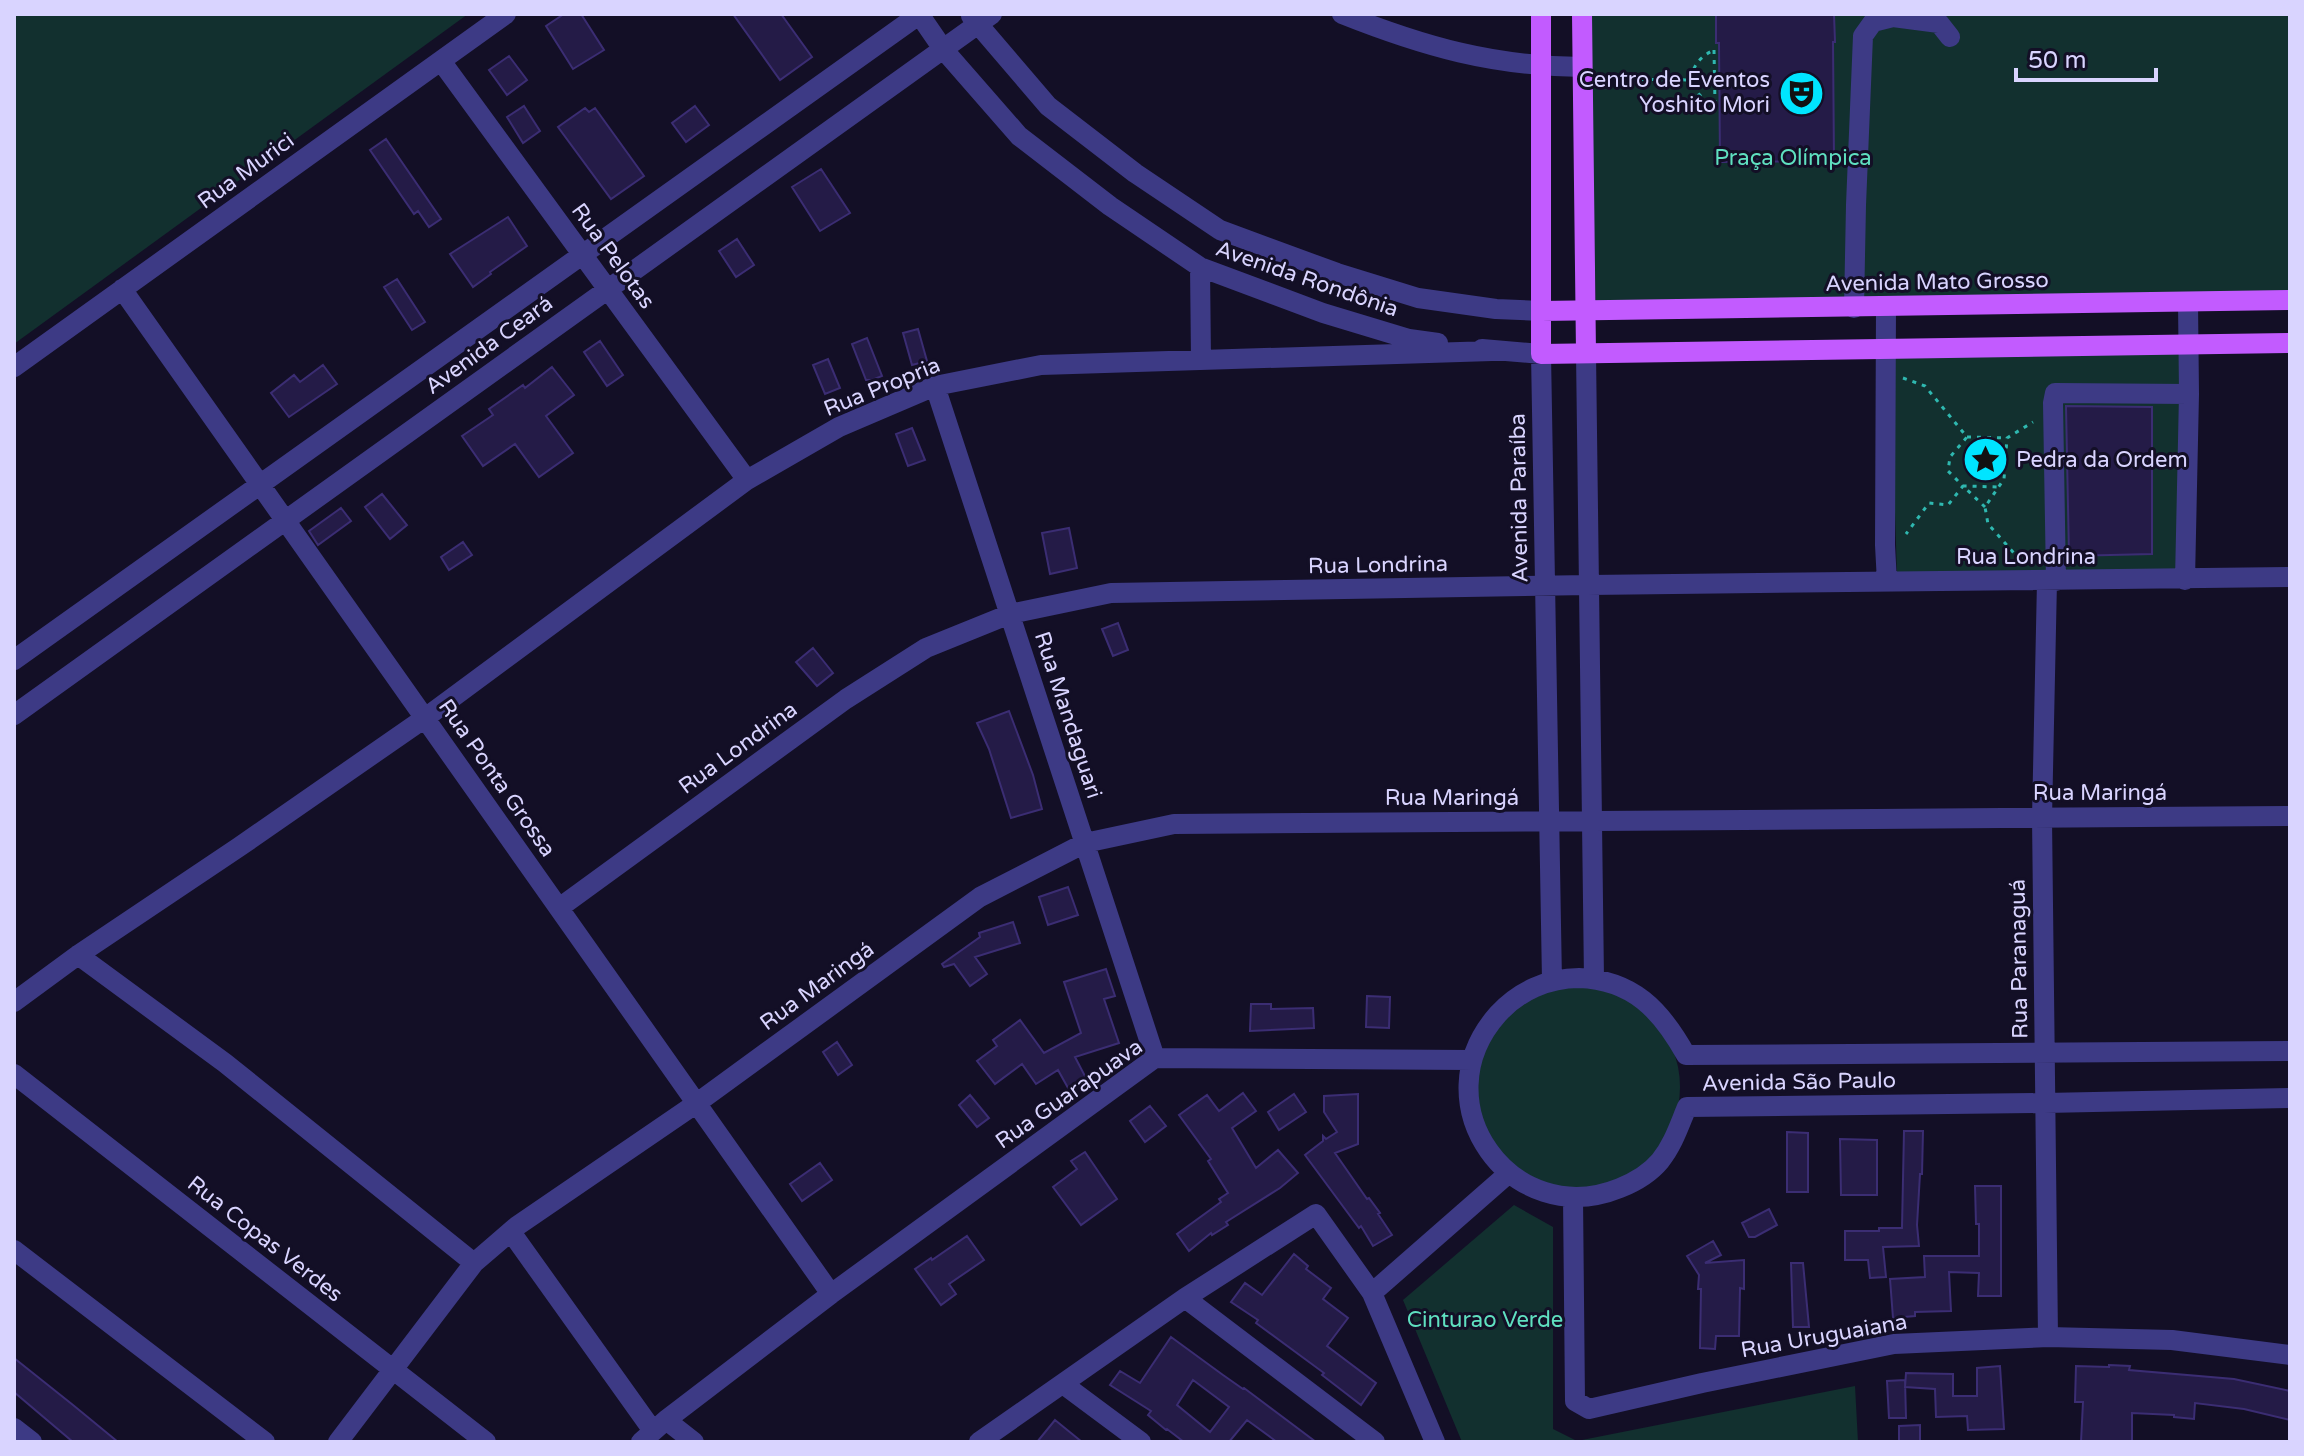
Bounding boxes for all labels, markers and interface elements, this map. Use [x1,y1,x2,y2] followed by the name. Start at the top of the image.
[2016,32,2156,82] scale bar
[2028,46,2086,75] text: 50 m
[1579,67,1770,118] place label: Centro de Eventos Yoshito Mori
[1777,69,1825,117] theatre icon: Centro de Eventos Yoshito Mori
[193,127,299,215] street label: Rua Murici
[1714,145,1872,171] park label: Praça Olímpica
[566,198,660,314] street label: Rua Pelotas
[1212,236,1402,322] street label: Avenida Rondônia
[1825,267,2049,297] street label: Avenida Mato Grosso
[420,290,558,400] street label: Avenida Ceará
[820,352,944,422] street label: Rua Propria
[1505,413,1533,583] street label: Avenida Paraíba
[1961,436,2009,484] place icon: Pedra da Ordem
[2016,447,2188,473] place label: Pedra da Ordem
[1956,544,2096,570] street label: Rua Londrina
[1308,551,1448,579] street label: Rua Londrina
[1029,628,1107,802] street label: Rua Mandaguari
[433,694,561,862] street label: Rua Ponta Grossa
[674,696,802,800] street label: Rua Londrina
[2033,780,2167,806] street label: Rua Maringá
[1385,785,1519,811] street label: Rua Maringá
[2005,879,2033,1039] street label: Rua Paranaguá
[755,936,879,1036] street label: Rua Maringá
[990,1034,1148,1154] street label: Rua Guarapuava
[1702,1067,1896,1097] street label: Avenida São Paulo
[182,1170,348,1308] street label: Rua Copas Verdes
[1407,1307,1563,1333] park label: Cinturao Verde
[1739,1309,1909,1363] street label: Rua Uruguaiana

